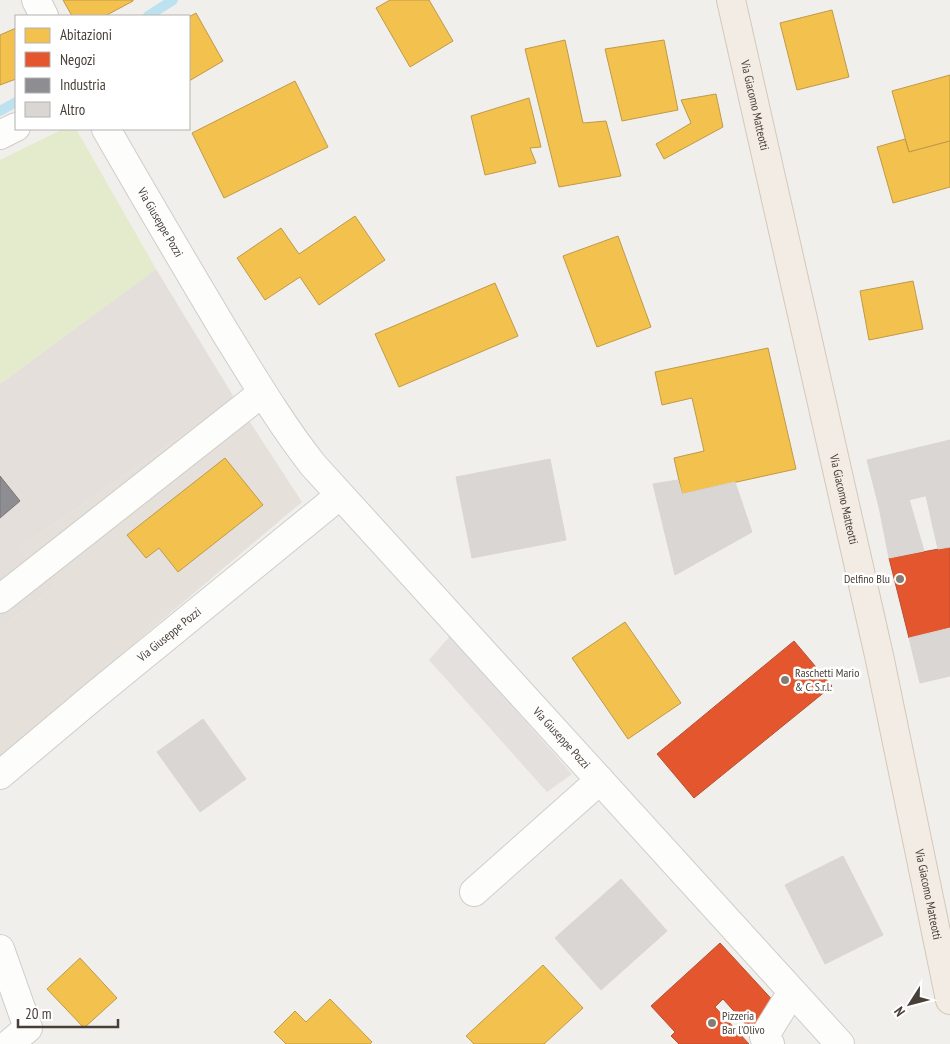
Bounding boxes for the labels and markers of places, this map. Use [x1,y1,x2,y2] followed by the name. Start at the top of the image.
[844,571,890,586] place label: Delfino Blu
[894,573,906,585] marker: Delfino Blu
[795,665,859,694] place label: Raschetti Mario & C. S.r.l.
[779,674,791,686] marker: Raschetti Mario & C. S.r.l.
[722,1008,765,1037] place label: Pizzeria Bar l'Olivo
[706,1017,718,1029] marker: Pizzeria Bar l'Olivo

